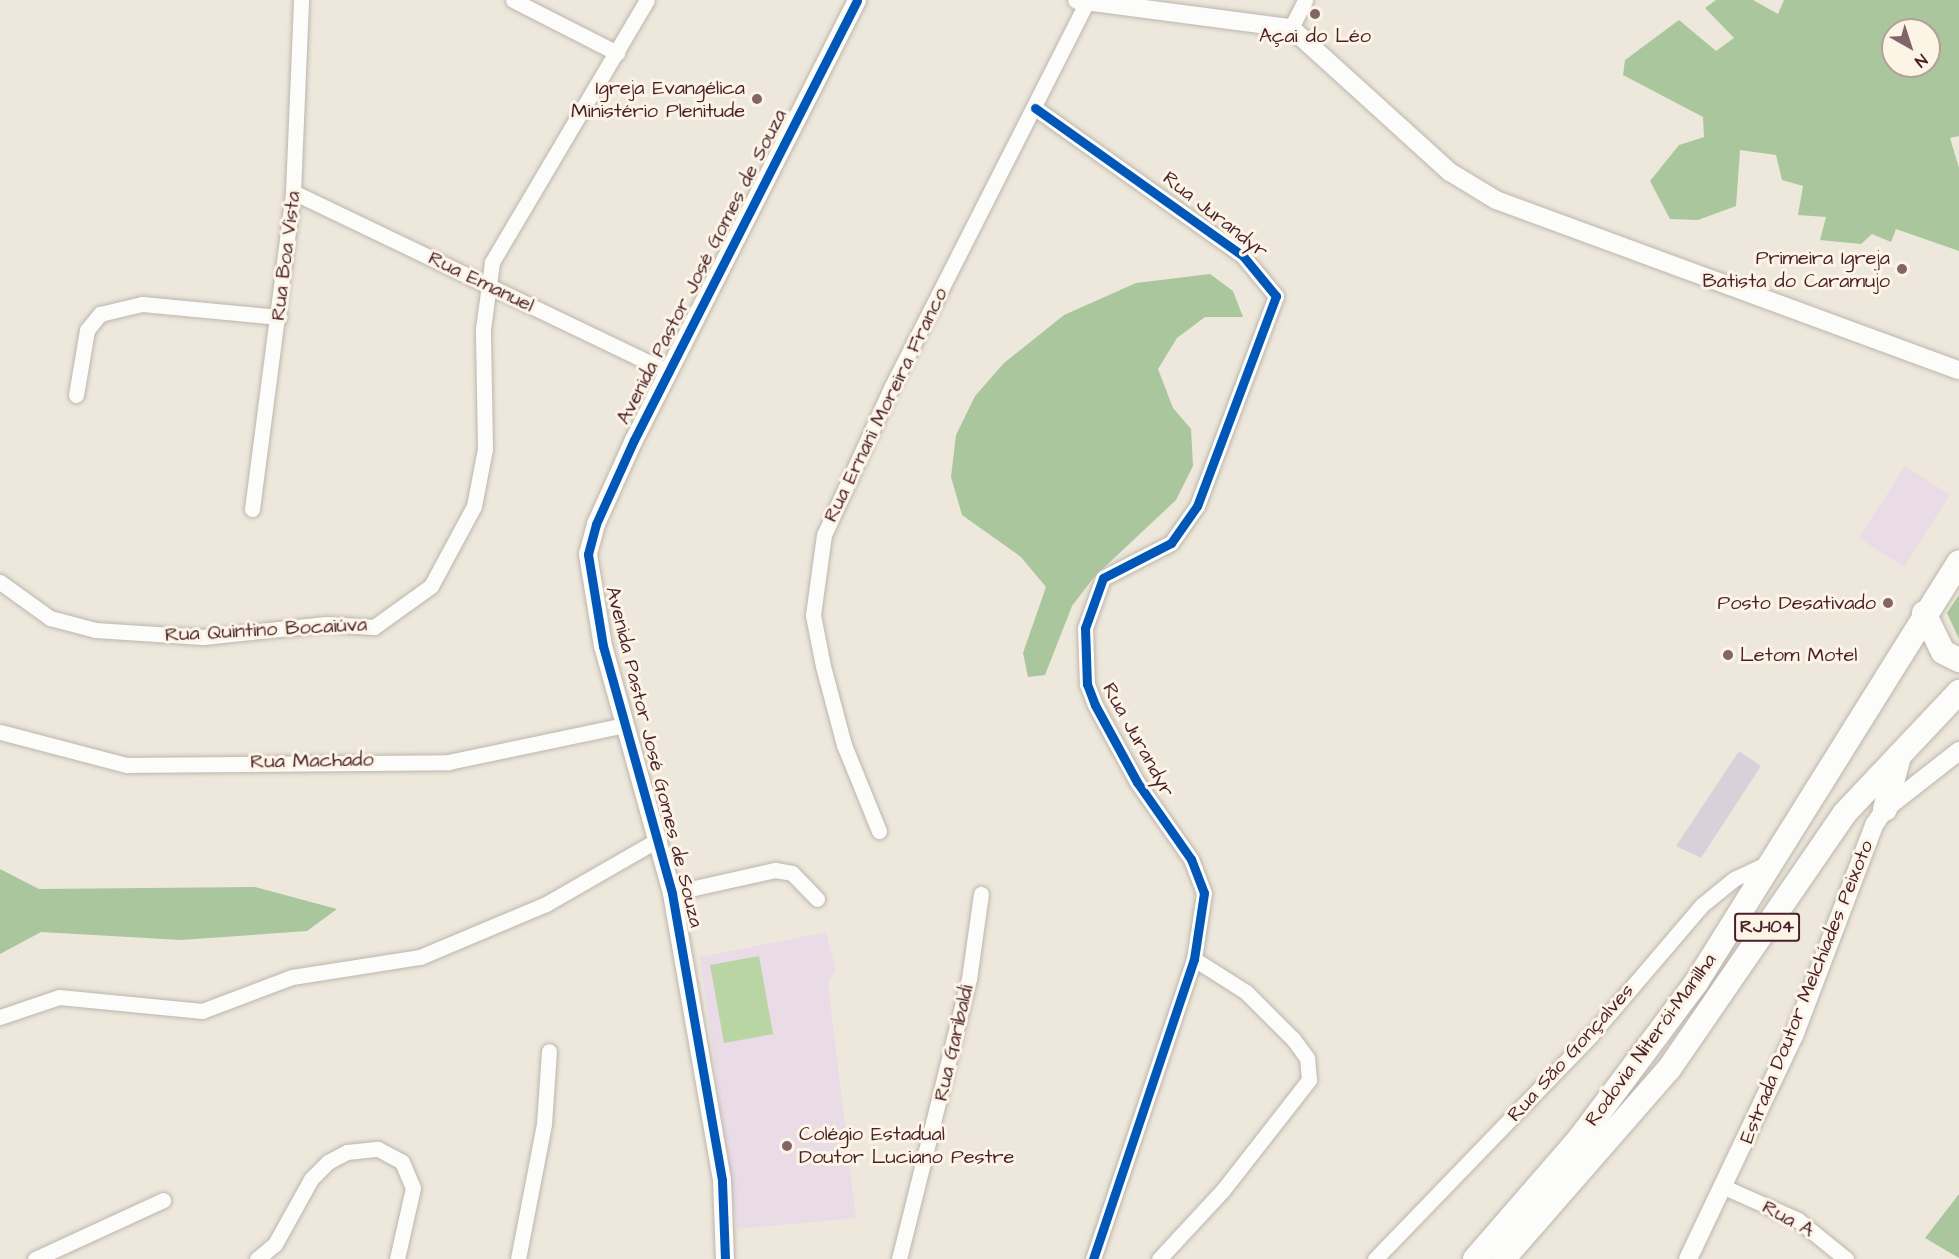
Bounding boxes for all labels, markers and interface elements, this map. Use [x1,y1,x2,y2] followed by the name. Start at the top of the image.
[1308,7,1322,21] marker: Açai do Léo
[1881,18,1941,78] north arrow
[1259,24,1371,48] place label: Açai do Léo
[1910,49,1932,72] text: N
[571,76,745,123] place label: Igreja Evangélica Ministério Plenitude
[750,92,764,106] marker: Igreja Evangélica Ministério Plenitude
[612,105,792,429] street label: Avenida Pastor José Gomes de Souza
[1158,167,1272,263] street label: Rua Jurandyr
[266,190,306,322] street label: Rua Boa Vista
[424,246,538,318] street label: Rua Emanuel
[1703,246,1890,293] place label: Primeira Igreja Batista do Caramujo
[1895,262,1909,276] marker: Primeira Igreja Batista do Caramujo
[819,284,953,526] street label: Rua Ernani Moreira Franco
[600,584,708,930] street label: Avenida Pastor José Gomes de Souza
[1717,591,1876,615] place label: Posto Desativado
[1881,596,1895,610] marker: Posto Desativado
[164,613,368,647] street label: Rua Quintino Bocaiúva
[1740,643,1857,667] place label: Letom Motel
[1721,648,1735,662] marker: Letom Motel
[1097,679,1179,801] street label: Rua Jurandyr
[250,748,374,774] street label: Rua Machado
[1735,837,1879,1147] street label: Estrada Doutor Melchíades Peixoto
[1734,912,1800,942] road number: RJ-104
[1580,949,1722,1131] street label: Rodovia Niterói-Manilha
[1503,979,1639,1127] street label: Rua São Gonçalves
[929,983,979,1103] street label: Rua Garibaldi
[799,1122,1014,1169] place label: Colégio Estadual Doutor Luciano Pestre
[780,1139,794,1153] marker: Colégio Estadual Doutor Luciano Pestre
[1758,1195,1818,1243] street label: Rua A

